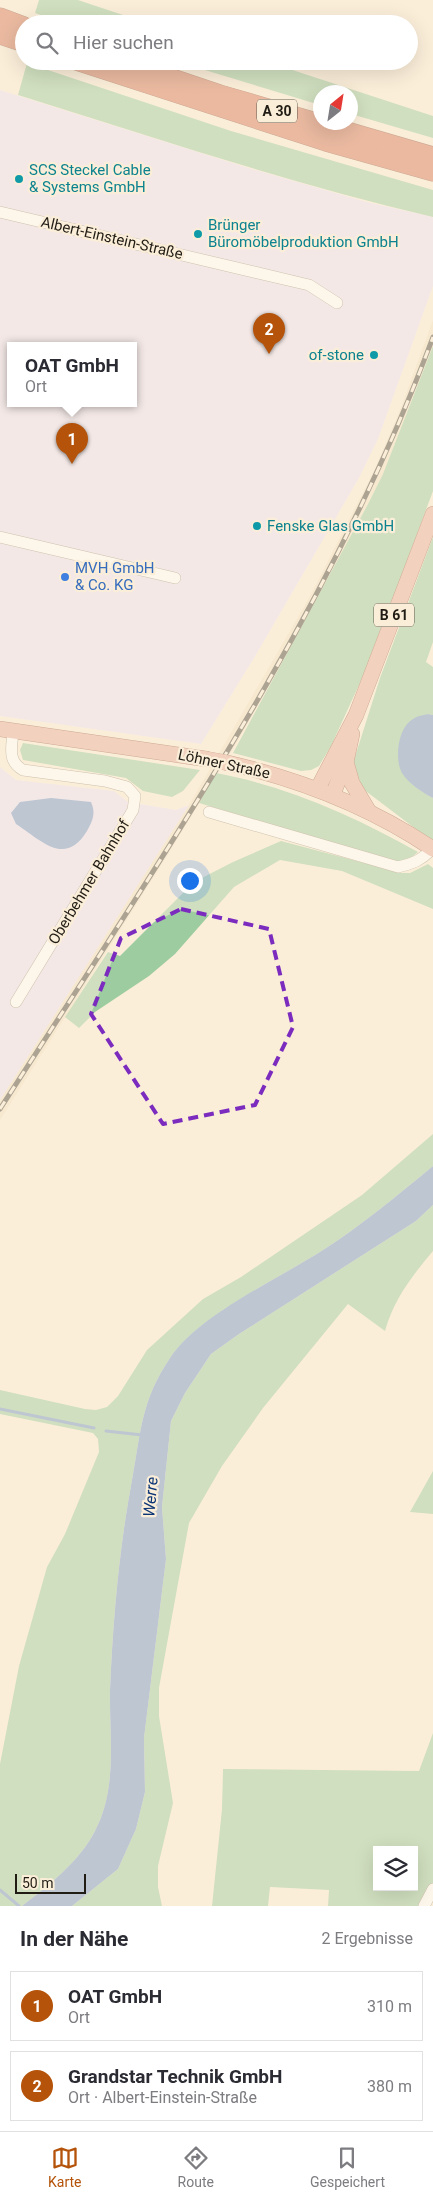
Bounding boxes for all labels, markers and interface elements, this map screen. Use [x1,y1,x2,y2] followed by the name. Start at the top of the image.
[15,15,418,70] search box
[33,29,61,57] icon: search
[73,31,174,54] text: Hier suchen
[313,85,358,130] north arrow
[257,100,297,122] road number: A 30
[29,161,151,196] place label: SCS Steckel Cable & Systems GmbH
[13,173,25,185] marker: SCS Steckel Cable & Systems GmbH
[39,213,185,263] street label: Albert-Einstein-Straße
[208,216,399,251] place label: Brünger Büromöbelproduktion GmbH
[192,228,204,240] marker: Brünger Büromöbelproduktion GmbH
[253,313,285,354] pin: 2
[7,342,137,407] popup
[309,346,364,364] place label: of-stone
[368,349,380,361] marker: of-stone
[25,354,119,377] text: OAT GmbH
[25,377,47,396] text: Ort
[56,423,88,464] pin: 1
[267,517,394,535] place label: Fenske Glas GmbH
[251,520,263,532] marker: Fenske Glas GmbH
[75,559,155,594] place label: MVH GmbH & Co. KG
[59,571,71,583] marker: MVH GmbH & Co. KG
[374,604,414,626] road number: B 61
[176,745,272,783] street label: Löhner Straße
[45,816,134,948] street label: Oberbehmer Bahnhof
[177,868,203,894] your location
[139,1476,162,1518] water label: Werre
[373,1846,418,1891] map controls
[373,1846,418,1891] button: layers
[15,1871,86,1894] scale bar
[22,1875,54,1891] text: 50 m
[20,1927,128,1951] text: In der Nähe
[321,1929,413,1948] text: 2 Ergebnisse
[68,1985,162,2008] text: OAT GmbH
[32,1997,42,2016] text: 1
[367,1997,412,2016] text: 310 m
[68,2008,90,2027] text: Ort
[68,2065,282,2088] text: Grandstar Technik GmbH
[32,2077,42,2096] text: 2
[367,2077,412,2096] text: 380 m
[68,2088,257,2107] text: Ort · Albert-Einstein-Straße
[48,2144,82,2190] tab: Karte
[178,2144,214,2190] tab: Route
[310,2144,385,2190] tab: Gespeichert

